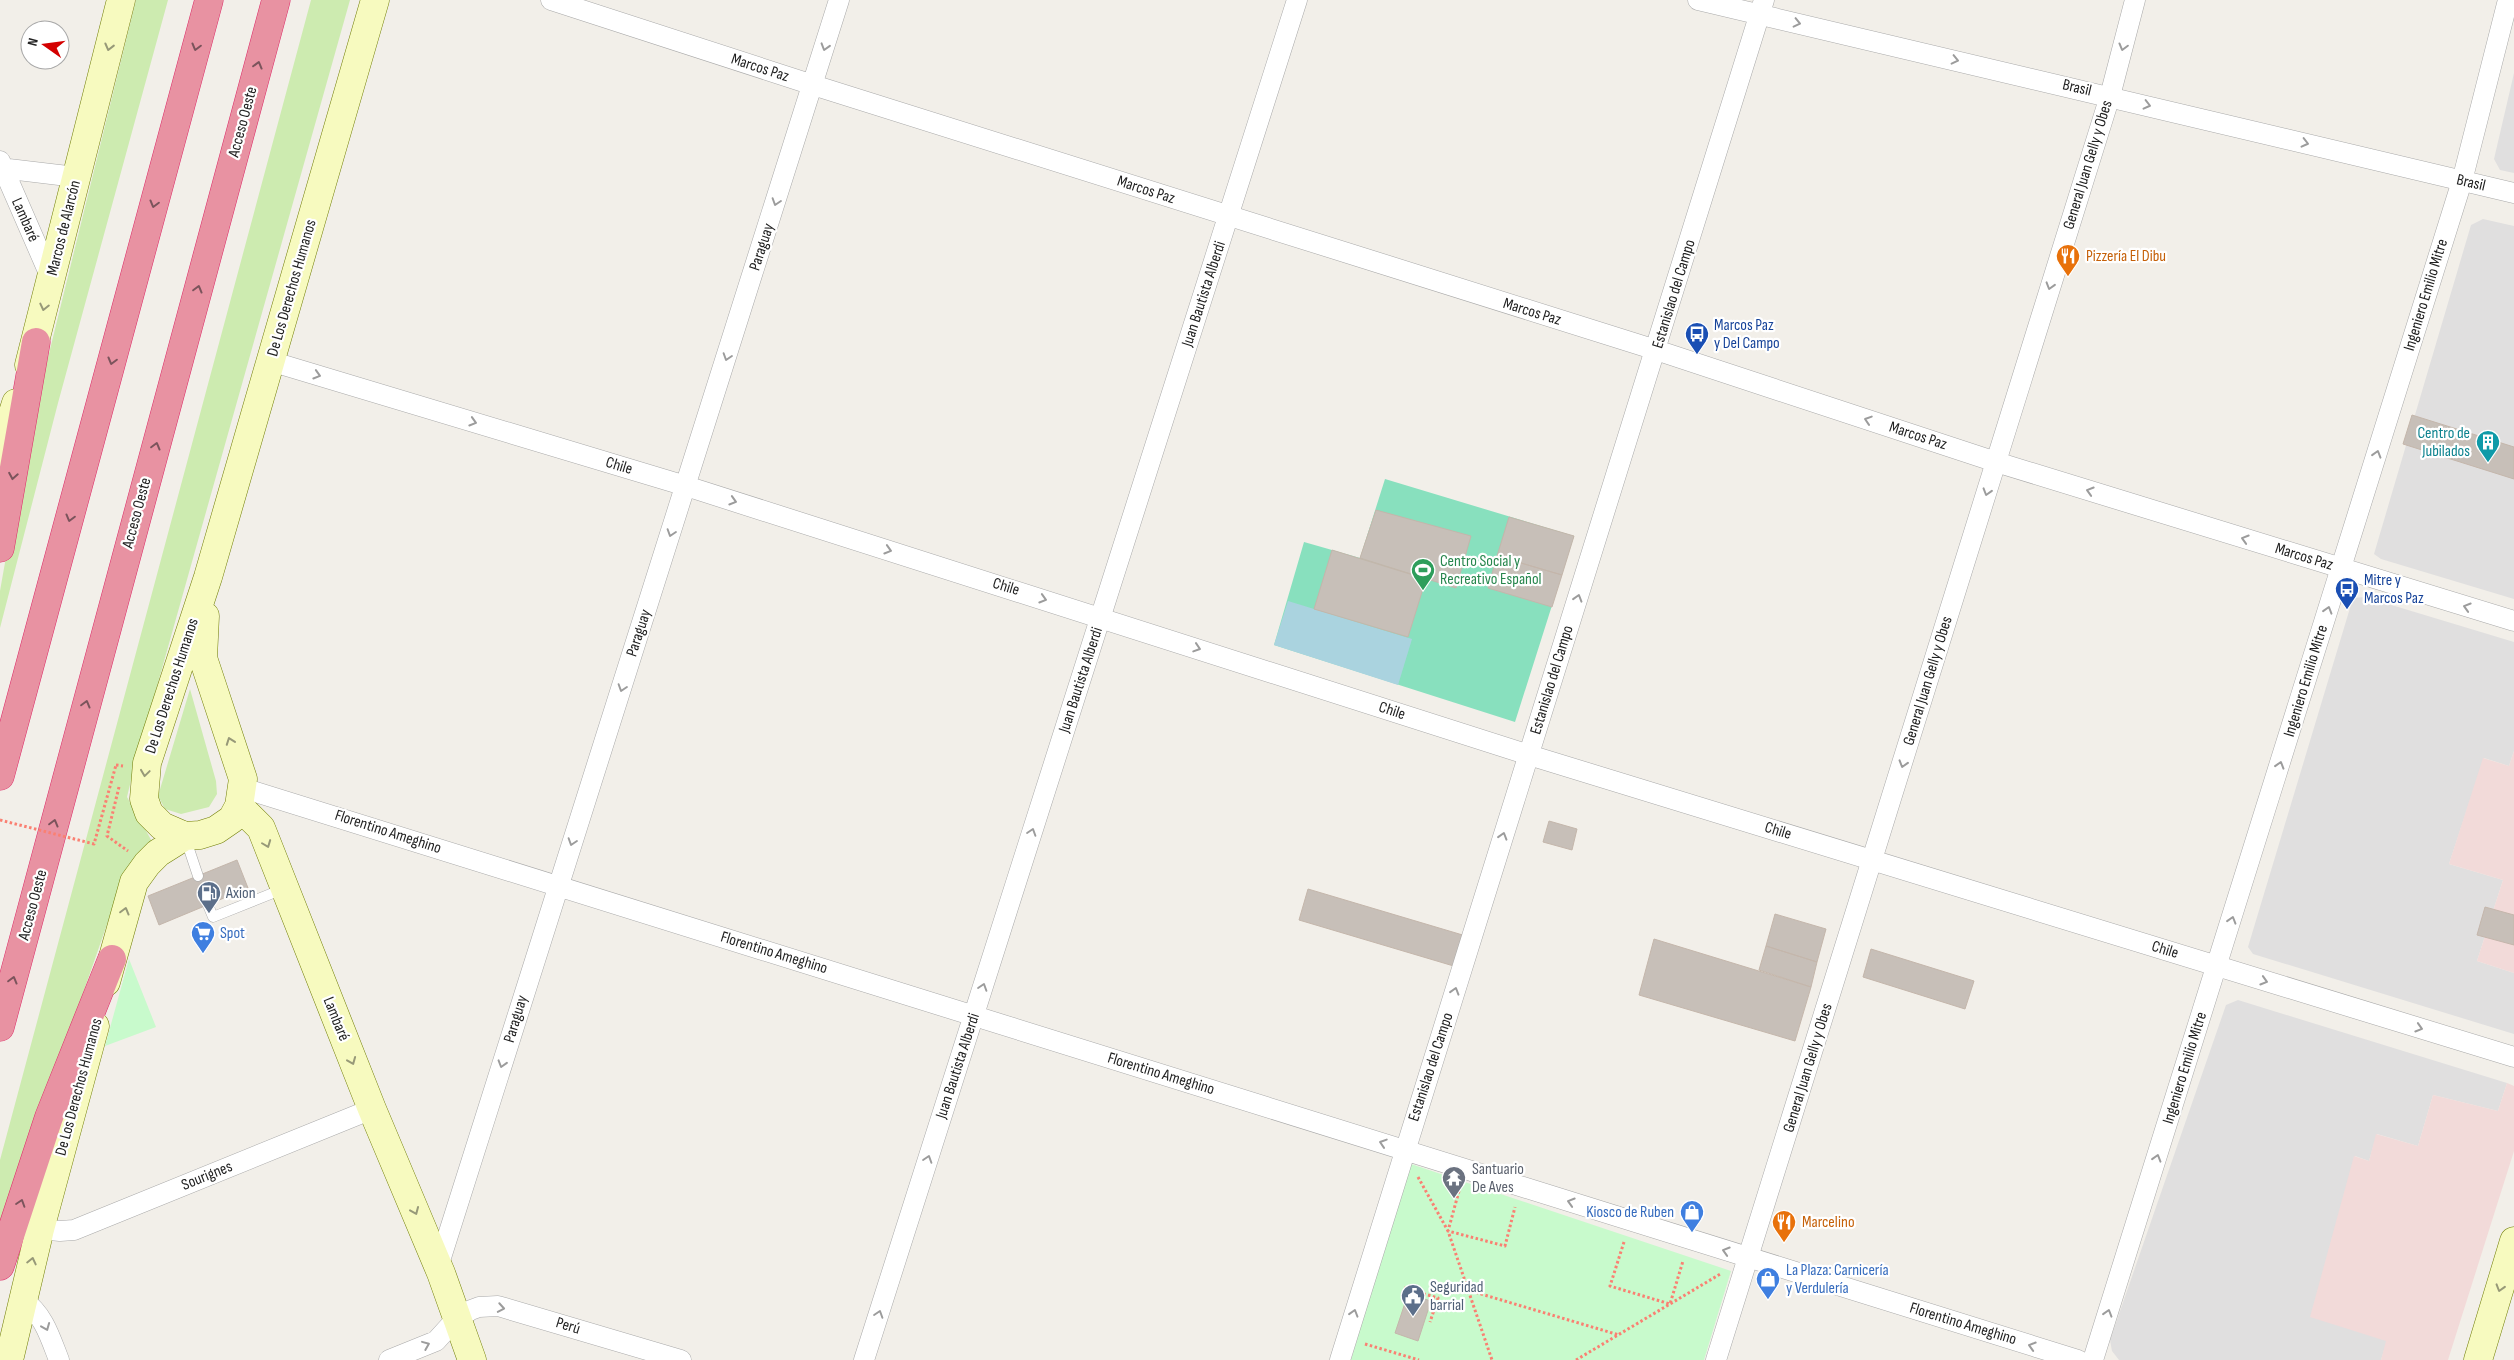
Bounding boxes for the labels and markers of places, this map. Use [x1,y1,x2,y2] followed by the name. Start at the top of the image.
[2055,243,2081,277] restaurant icon: Pizzería El Dibu
[2086,247,2166,266] place label: Pizzería El Dibu
[1714,316,1780,353] place label: Marcos Paz y Del Campo
[1684,321,1710,355] bus stop icon: Marcos Paz y Del Campo
[2417,424,2470,461] place label: Centro de Jubilados
[2475,429,2501,463] building icon: Centro de Jubilados
[1440,552,1542,589] place label: Centro Social y Recreativo Español
[1410,557,1436,591] sports icon: Centro Social y Recreativo Español
[2364,571,2424,608] place label: Mitre y Marcos Paz
[2334,576,2360,610] bus stop icon: Mitre y Marcos Paz
[196,880,222,914] fuel station icon: Axion
[225,884,256,903] place label: Axion
[190,920,216,954] supermarket icon: Spot
[220,924,245,943] place label: Spot
[1472,1160,1524,1197] place label: Santuario De Aves
[1441,1165,1467,1199] temple icon: Santuario De Aves
[1679,1199,1705,1233] shop icon: Kiosco de Ruben
[1586,1203,1674,1222] place label: Kiosco de Ruben
[1771,1209,1797,1243] restaurant icon: Marcelino
[1802,1213,1855,1232] place label: Marcelino
[1786,1261,1889,1298] place label: La Plaza: Carnicería y Verdulería
[1755,1266,1781,1300] shop icon: La Plaza: Carnicería y Verdulería
[1430,1278,1483,1315] place label: Seguridad barrial
[1400,1283,1426,1317] public building icon: Seguridad barrial

